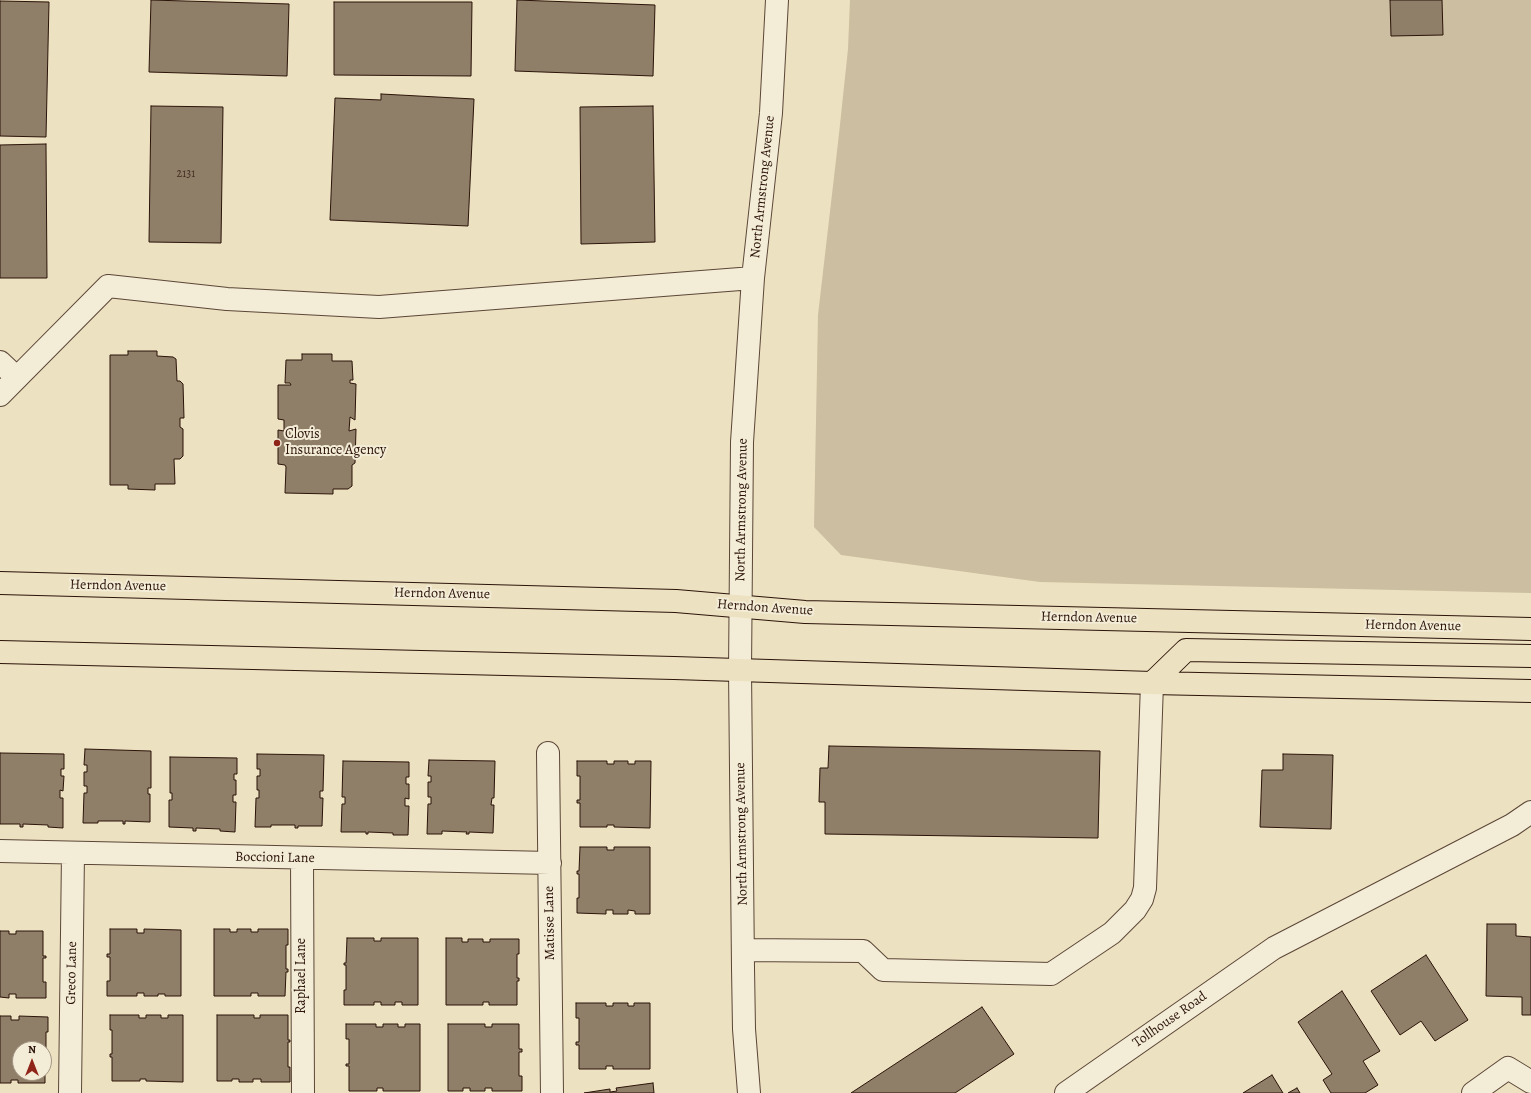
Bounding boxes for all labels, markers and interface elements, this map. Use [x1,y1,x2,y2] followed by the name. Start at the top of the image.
[747,115,779,259] street label: North Armstrong Avenue
[177,167,195,181] house number: 2131
[285,427,386,460] place label: Clovis Insurance Agency
[272,438,282,448] marker: Clovis Insurance Agency
[732,438,752,582] street label: North Armstrong Avenue
[70,577,166,595] street label: Herndon Avenue
[394,585,490,603] street label: Herndon Avenue
[716,596,814,620] street label: Herndon Avenue
[1041,609,1137,627] street label: Herndon Avenue
[1365,617,1461,635] street label: Herndon Avenue
[732,762,752,906] street label: North Armstrong Avenue
[235,849,315,867] street label: Boccioni Lane
[541,886,559,960] street label: Matisse Lane
[294,938,310,1014] street label: Raphael Lane
[63,941,81,1005] street label: Greco Lane
[1130,988,1210,1052] street label: Tollhouse Road
[12,1041,52,1081] north arrow
[28,1042,36,1057] text: N

